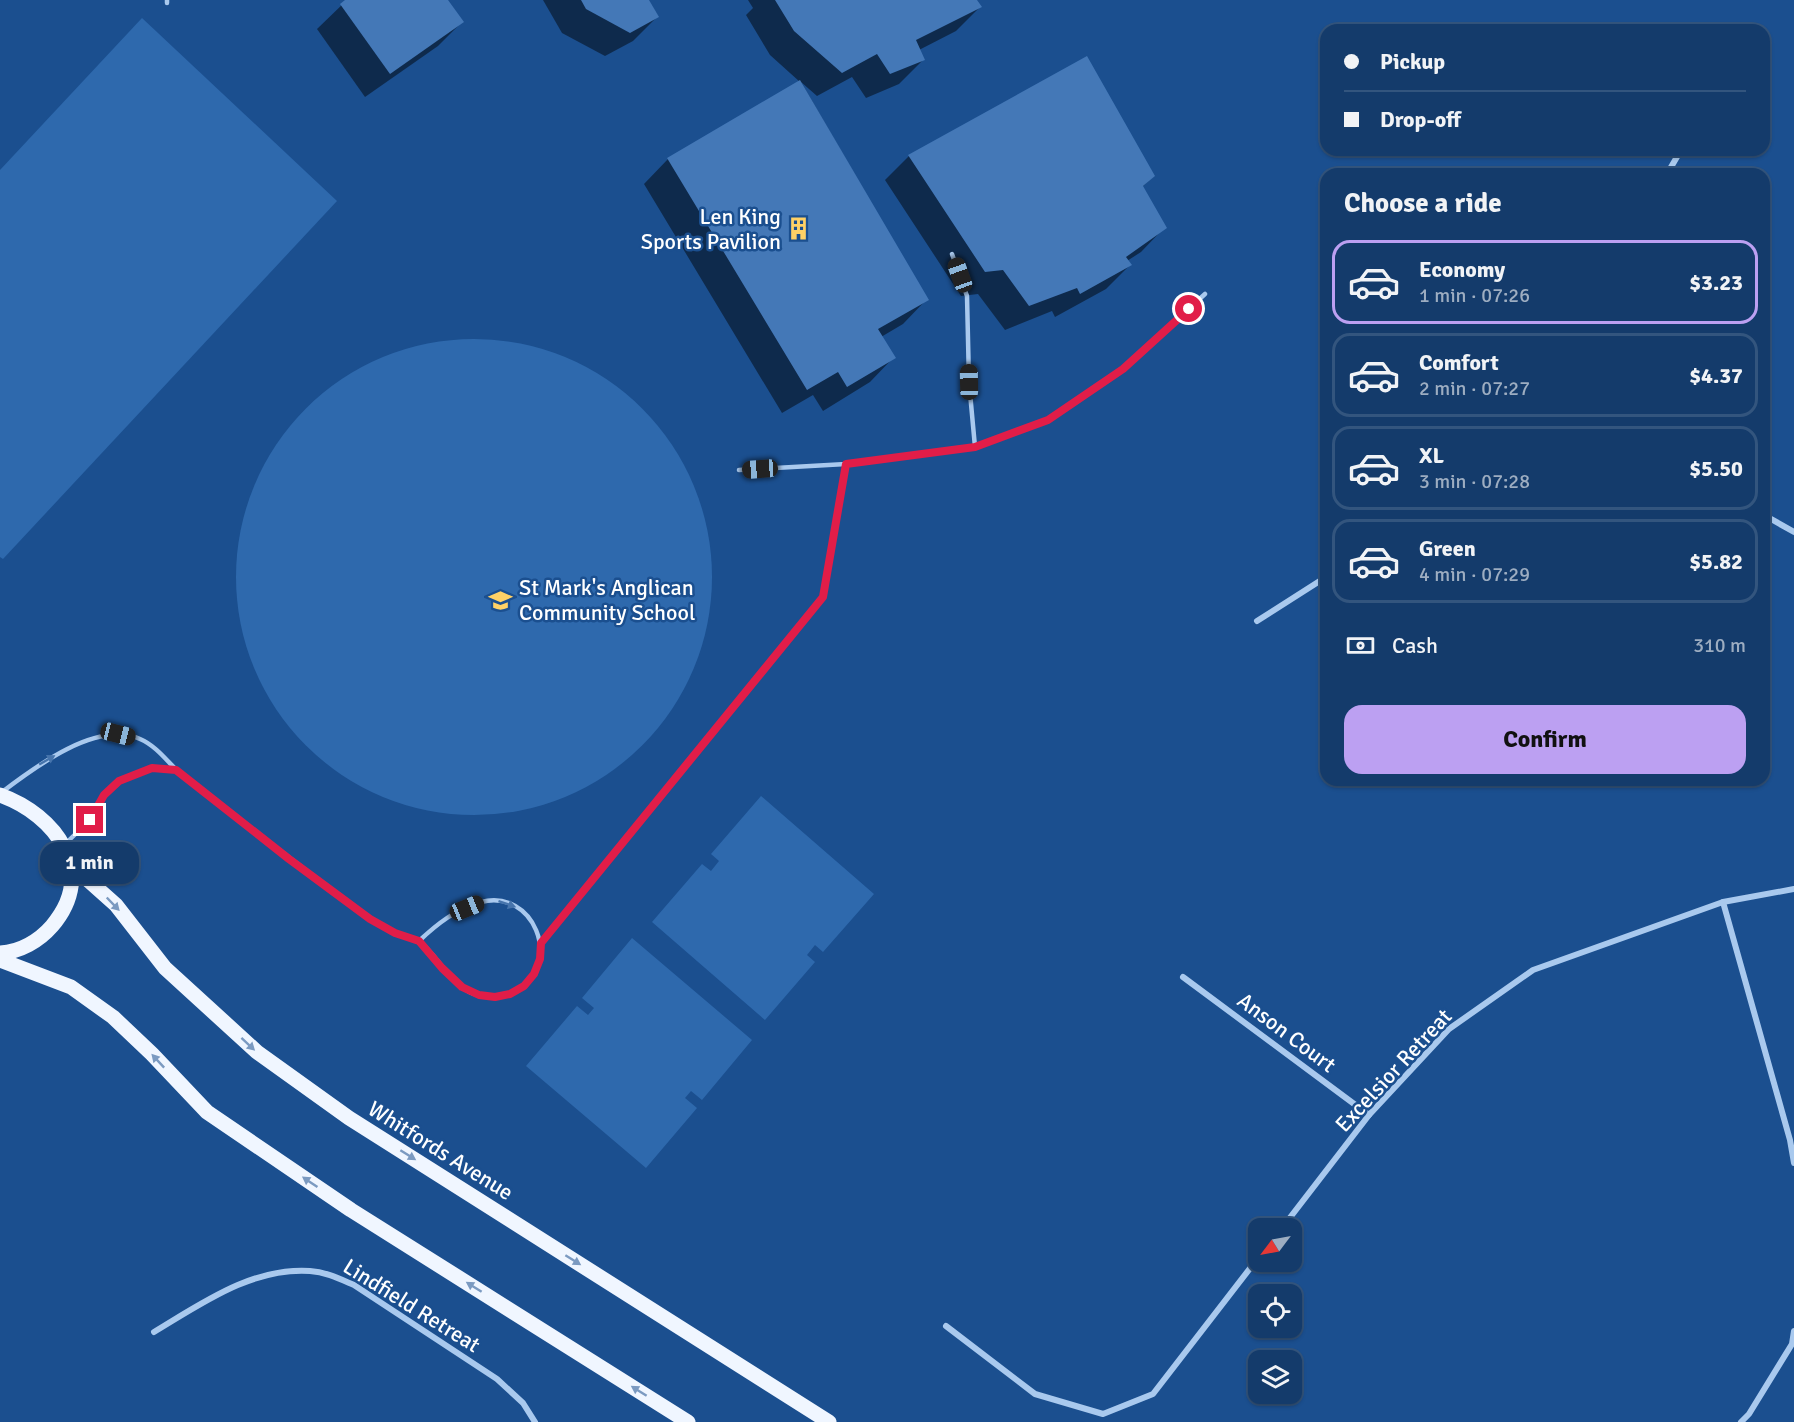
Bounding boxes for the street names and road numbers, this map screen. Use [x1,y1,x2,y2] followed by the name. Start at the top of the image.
[1232,987,1341,1078] street label: Anson Court
[1329,1003,1458,1138] street label: Excelsior Retreat
[363,1095,518,1206] street label: Whitfords Avenue
[338,1253,485,1358] street label: Lindfield Retreat

